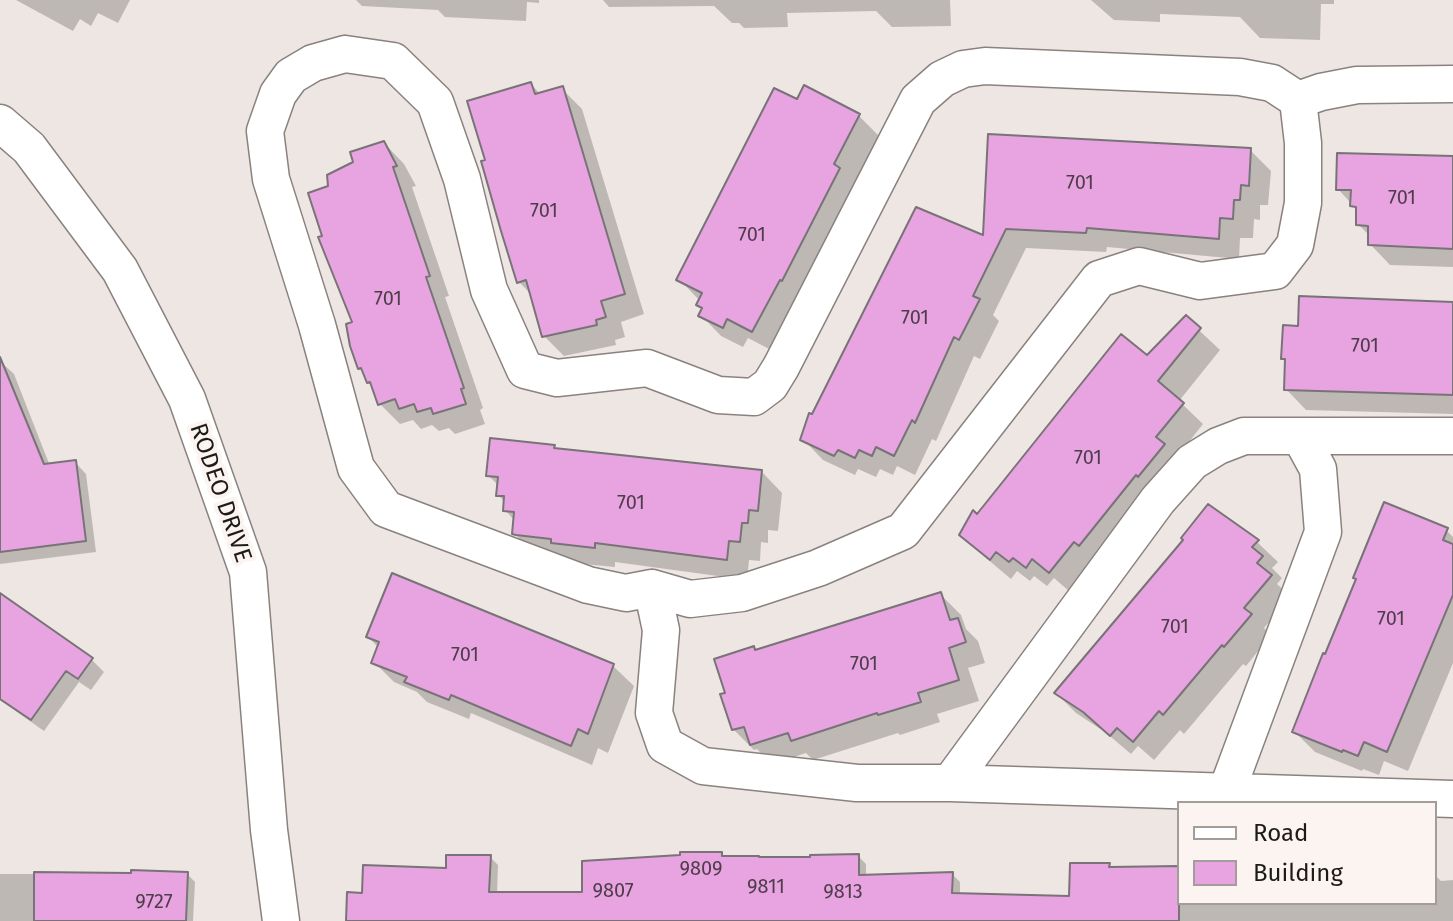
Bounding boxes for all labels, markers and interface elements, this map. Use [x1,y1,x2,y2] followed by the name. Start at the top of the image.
[1066,171,1094,195] house number: 701
[1388,186,1416,210] house number: 701
[530,199,558,223] house number: 701
[738,223,766,247] house number: 701
[374,287,402,311] house number: 701
[901,306,929,330] house number: 701
[1351,334,1379,358] house number: 701
[183,420,257,566] street label: RODEO DRIVE
[1074,446,1102,470] house number: 701
[617,491,645,515] house number: 701
[1377,607,1405,631] house number: 701
[1161,615,1189,639] house number: 701
[451,643,479,667] house number: 701
[850,652,878,676] house number: 701
[1177,801,1437,905] legend
[1253,819,1308,847] text: Road
[680,857,722,881] house number: 9809
[1253,859,1343,887] text: Building
[747,875,785,899] house number: 9811
[592,879,634,903] house number: 9807
[823,880,863,904] house number: 9813
[135,890,173,914] house number: 9727

